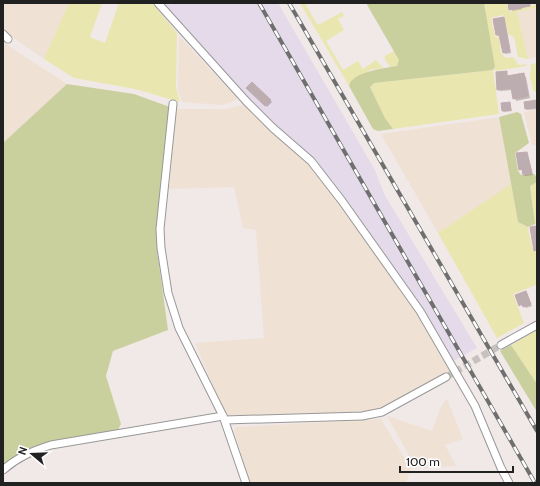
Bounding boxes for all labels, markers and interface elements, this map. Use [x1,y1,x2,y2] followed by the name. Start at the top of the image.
[12,434,52,474] north arrow
[15,445,30,457] text: N
[400,448,513,474] scale bar
[406,454,440,469] text: 100 m

